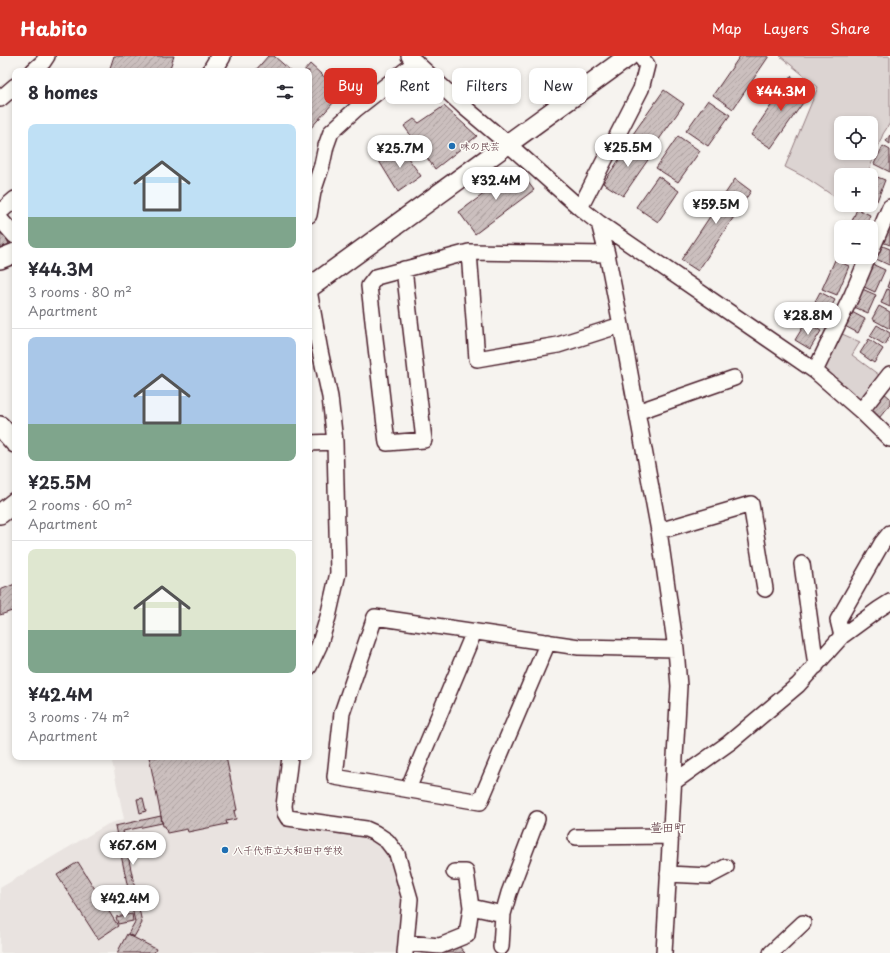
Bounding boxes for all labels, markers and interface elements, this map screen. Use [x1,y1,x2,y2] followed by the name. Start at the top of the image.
[20,14,87,42] text: Habito
[712,18,742,39] text: Map
[764,18,809,39] text: Layers
[831,18,870,39] text: Share
[324,68,377,104] chip: Buy
[385,68,444,104] chip: Rent
[452,68,521,104] chip: Filters
[529,68,587,104] chip: New
[748,78,814,112] pin: ¥44.3M
[28,79,98,105] text: 8 homes
[274,81,296,103] icon: filters
[756,81,806,100] text: ¥44.3M
[834,116,878,264] map controls
[834,116,878,160] button: locate
[595,134,661,168] pin: ¥25.5M
[367,135,433,169] pin: ¥25.7M
[604,137,652,156] text: ¥25.5M
[376,138,424,157] text: ¥25.7M
[460,138,500,153] place label: 味の民芸
[447,141,457,151] marker: 味の民芸
[126,150,198,222] icon: home
[463,167,529,201] pin: ¥32.4M
[834,168,878,212] button: +
[471,170,521,189] text: ¥32.4M
[683,191,749,225] pin: ¥59.5M
[692,194,740,213] text: ¥59.5M
[834,220,878,264] button: −
[28,256,93,282] text: ¥44.3M
[28,282,132,301] text: 3 rooms · 80 m²
[28,301,97,320] text: Apartment
[775,302,841,336] pin: ¥28.8M
[783,305,833,324] text: ¥28.8M
[126,363,198,435] icon: home
[28,469,92,495] text: ¥25.5M
[28,495,133,514] text: 2 rooms · 60 m²
[28,514,97,533] text: Apartment
[126,575,198,647] icon: home
[28,681,93,707] text: ¥42.4M
[28,707,130,726] text: 3 rooms · 74 m²
[28,726,97,745] text: Apartment
[650,818,686,836] district label: 萱田町
[100,832,166,866] pin: ¥67.6M
[109,835,157,854] text: ¥67.6M
[233,842,343,857] place label: 八千代市立大和田中学校
[220,845,230,855] marker: 八千代市立大和田中学校
[92,885,158,919] pin: ¥42.4M
[100,888,150,907] text: ¥42.4M

